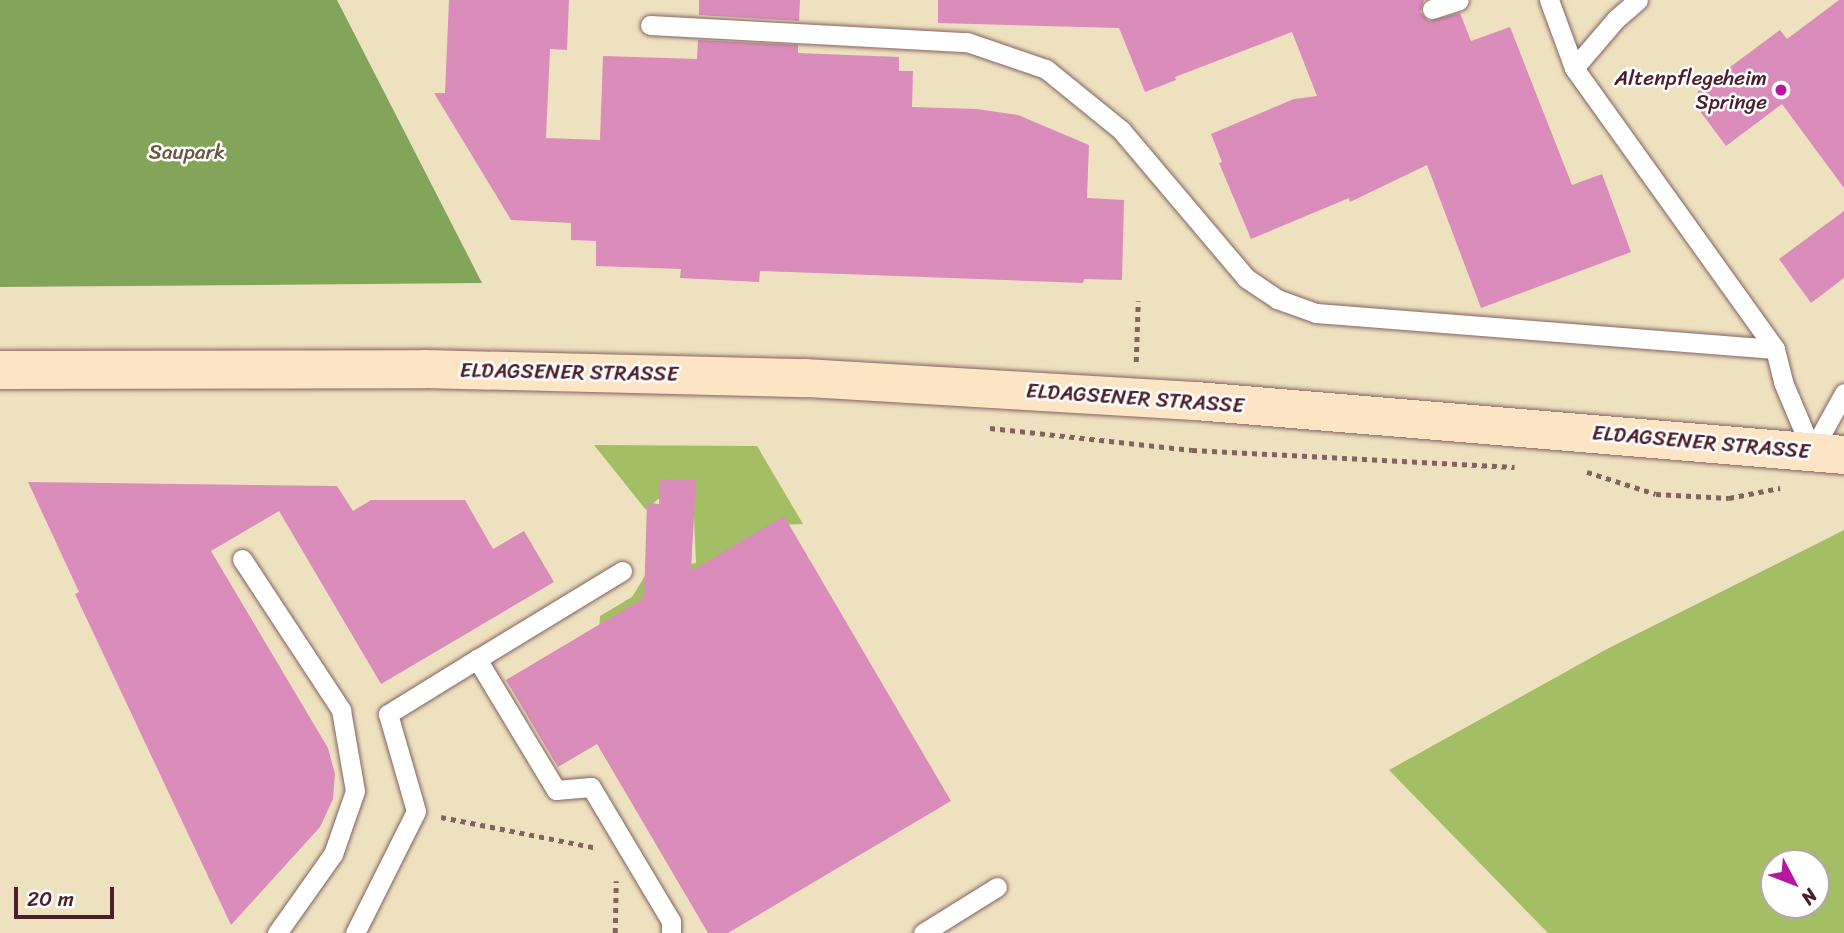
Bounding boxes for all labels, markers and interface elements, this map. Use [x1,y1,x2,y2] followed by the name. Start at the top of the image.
[1614,65,1767,115] place label: Altenpflegeheim Springe
[1773,82,1789,98] marker: Altenpflegeheim Springe
[149,139,225,165] park label: Saupark
[460,357,678,387] street label: ELDAGSENER STRASSE
[1025,378,1245,418] street label: ELDAGSENER STRASSE
[1591,420,1811,464] street label: ELDAGSENER STRASSE
[1760,849,1830,919] north arrow
[18,874,117,918] scale bar
[27,880,74,918] text: 20 m
[1793,881,1826,913] text: N

